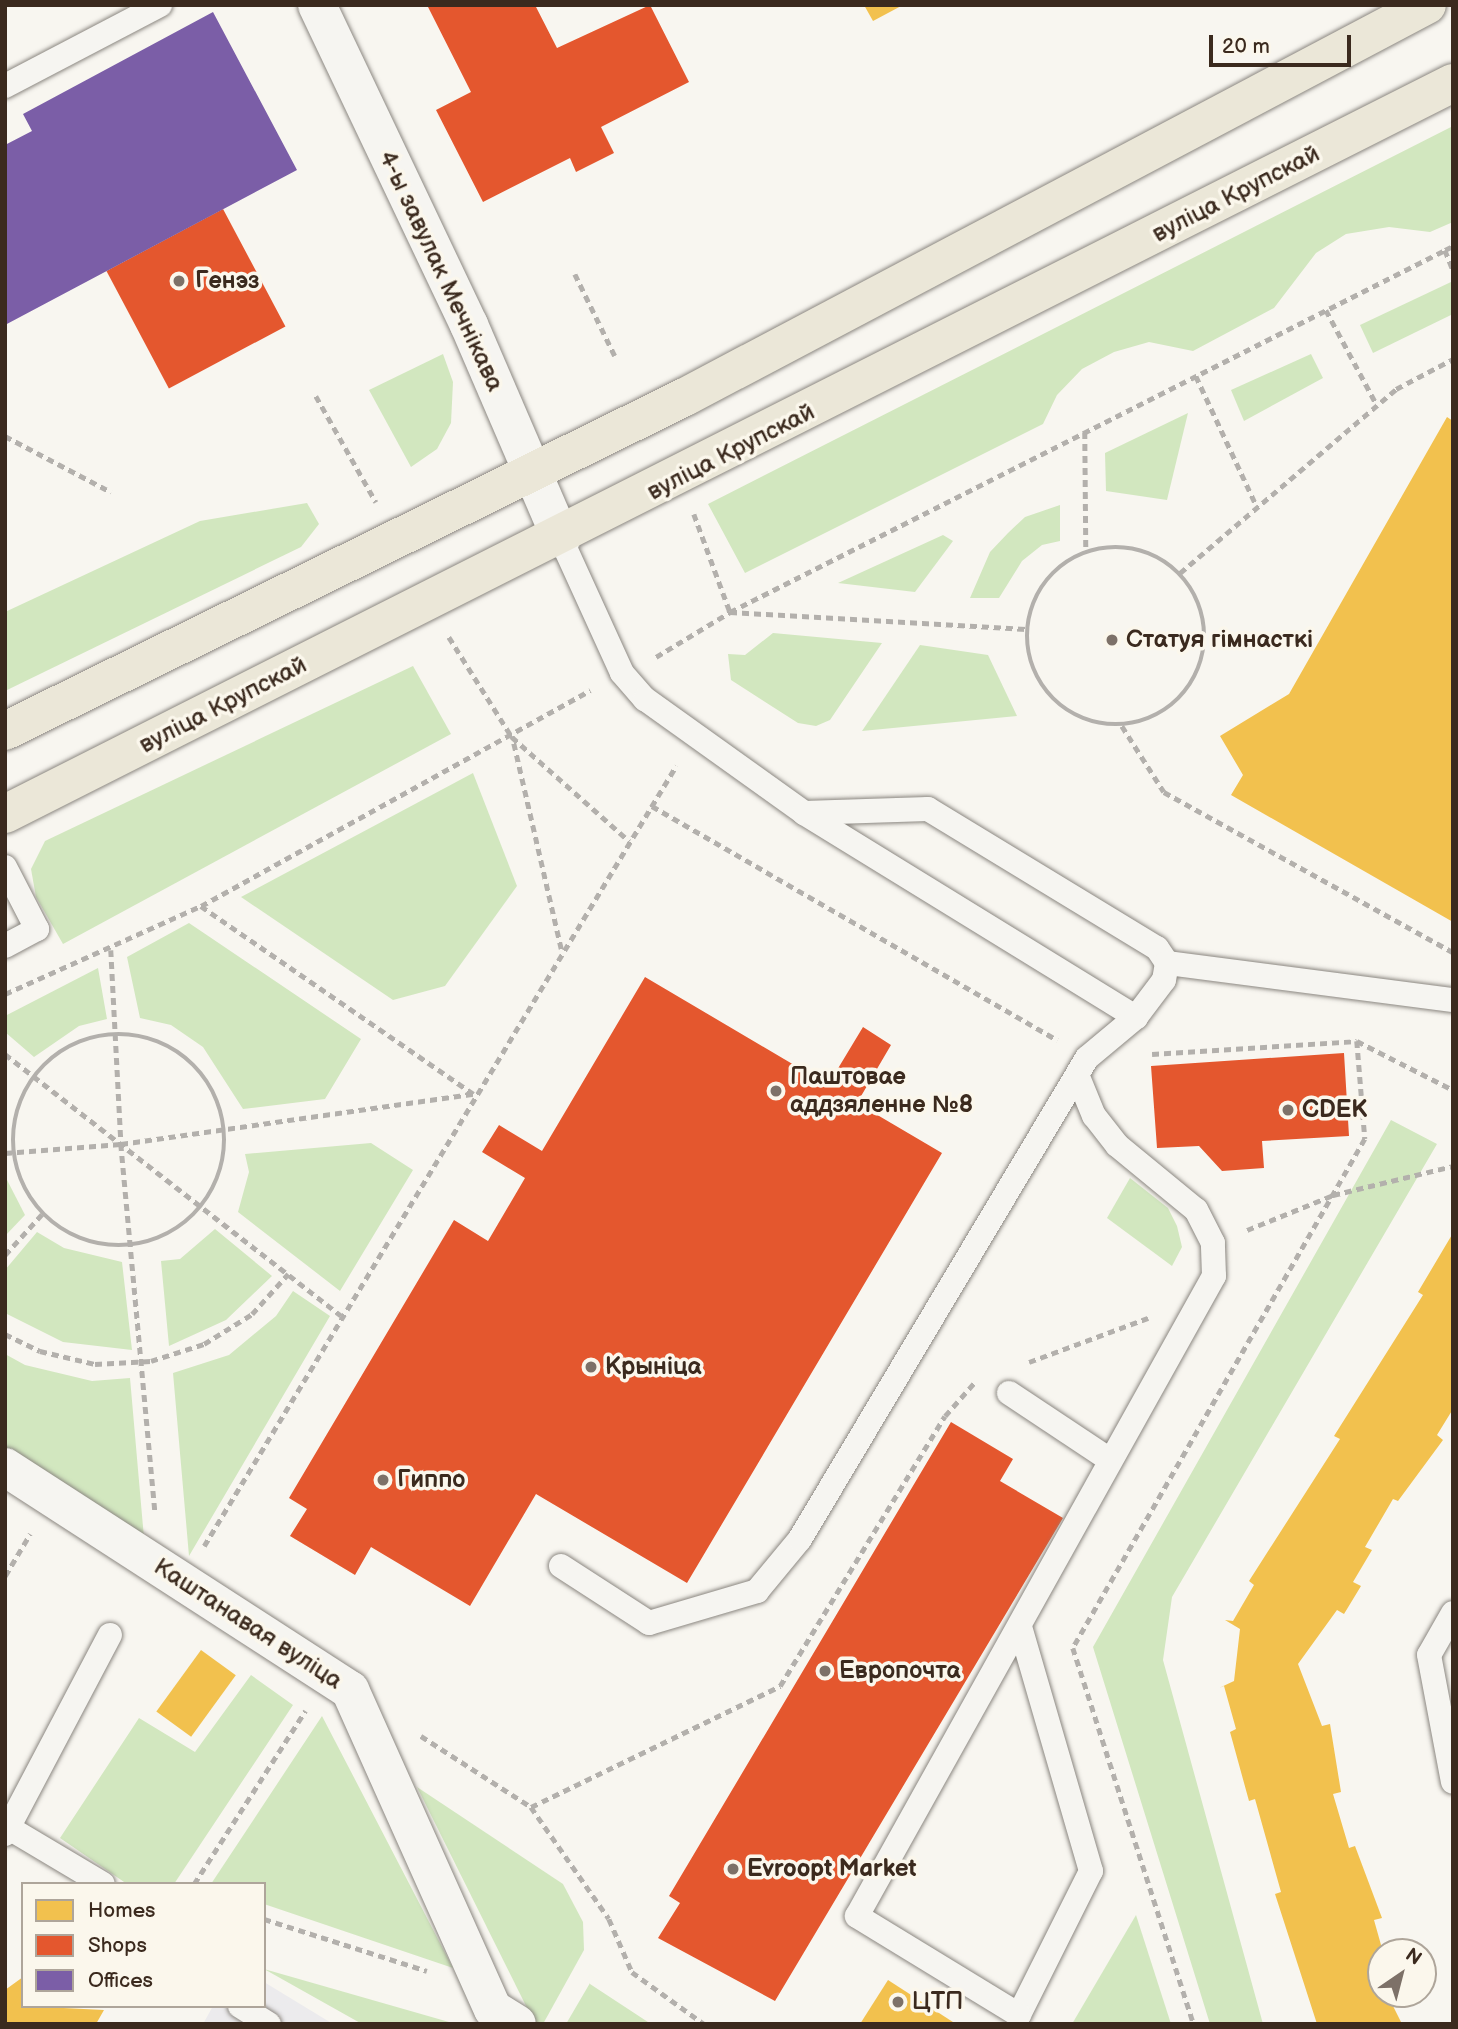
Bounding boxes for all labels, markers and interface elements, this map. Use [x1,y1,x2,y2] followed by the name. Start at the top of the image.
[1213,21,1355,65] scale bar
[1222,34,1270,59] text: 20 m
[1148,139,1324,249] street label: вуліца Крупскай
[373,146,509,396] street label: 4-ы завулак Мечнікава
[195,267,260,295] place label: Генэз
[169,271,189,291] marker: Генэз
[643,397,819,507] street label: вуліца Крупскай
[1126,626,1313,654] place label: Статуя гімнасткі
[1104,632,1120,648] marker: Статуя гімнасткі
[135,650,311,760] street label: вуліца Крупскай
[790,1063,973,1119] place label: Паштовае аддзяленне №8
[768,1083,784,1099] marker: Паштовае аддзяленне №8
[1302,1096,1368,1124] place label: CDEK
[1280,1102,1296,1118] marker: CDEK
[605,1353,702,1381] place label: Крыніца
[583,1359,599,1375] marker: Крыніца
[397,1466,465,1494] place label: Гиппо
[375,1472,391,1488] marker: Гиппо
[148,1552,348,1696] street label: Каштанавая вуліца
[839,1657,960,1685] place label: Европочта
[817,1663,833,1679] marker: Европочта
[747,1855,917,1883] place label: Evroopt Market
[725,1861,741,1877] marker: Evroopt Market
[21,1882,266,2008] legend
[88,1898,156,1923] text: Homes
[88,1933,147,1958] text: Shops
[1367,1938,1437,2008] north arrow
[1401,1944,1426,1971] text: N
[88,1968,153,1993] text: Offices
[912,1988,963,2016] place label: ЦТП
[890,1994,906,2010] marker: ЦТП

